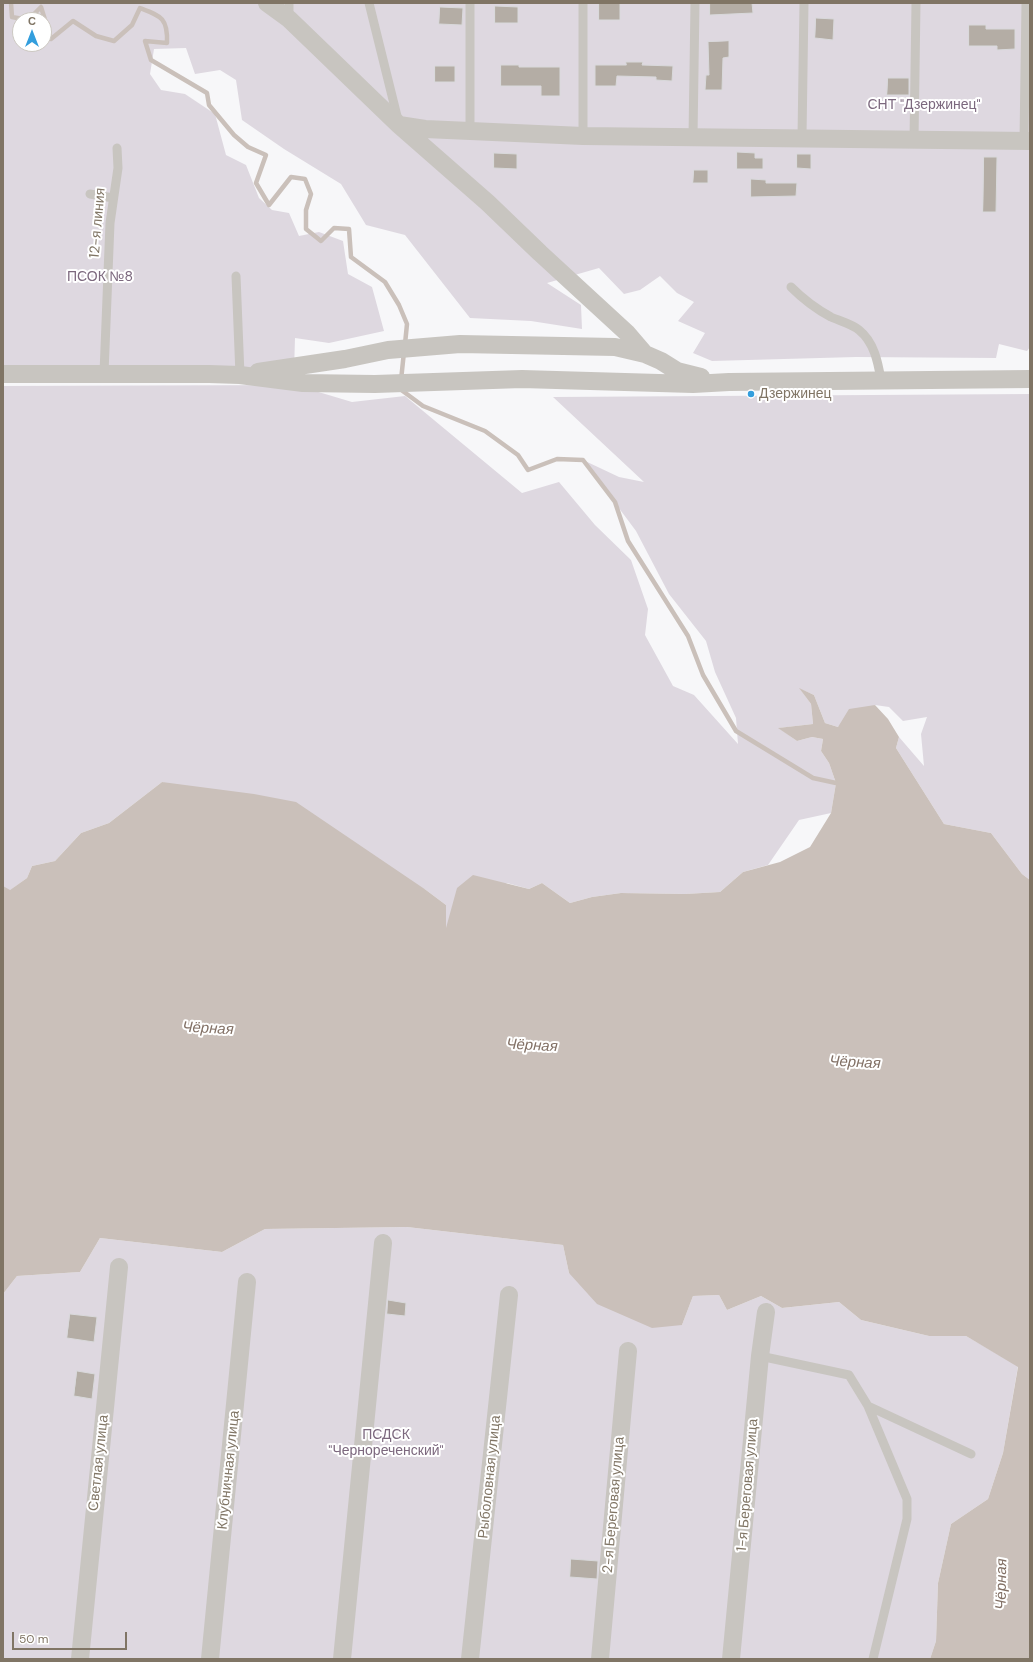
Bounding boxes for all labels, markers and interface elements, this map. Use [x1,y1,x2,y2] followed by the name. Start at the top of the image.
[12,12,52,52] north arrow
[28,14,36,28] text: С
[867,97,981,113] park label: СНТ "Дзержинец"
[87,187,109,259] street label: 12-я линия
[67,269,133,285] park label: ПСОК №8
[759,386,832,402] place label: Дзержинец
[746,389,756,399] marker: Дзержинец
[182,1019,234,1039] water label: Чёрная
[506,1036,558,1056] water label: Чёрная
[829,1053,881,1073] water label: Чёрная
[214,1410,244,1530] street label: Клубничная улица
[86,1414,112,1512] street label: Светлая улица
[475,1415,505,1539] street label: Рыболовная улица
[734,1418,762,1552] street label: 1-я Береговая улица
[328,1427,444,1460] park label: ПСДСК "Чернореченский"
[600,1436,628,1574] street label: 2-я Береговая улица
[993,1558,1011,1610] water label: Чёрная
[14,1624,129,1650] scale bar
[19,1631,48,1647] text: 50 m

